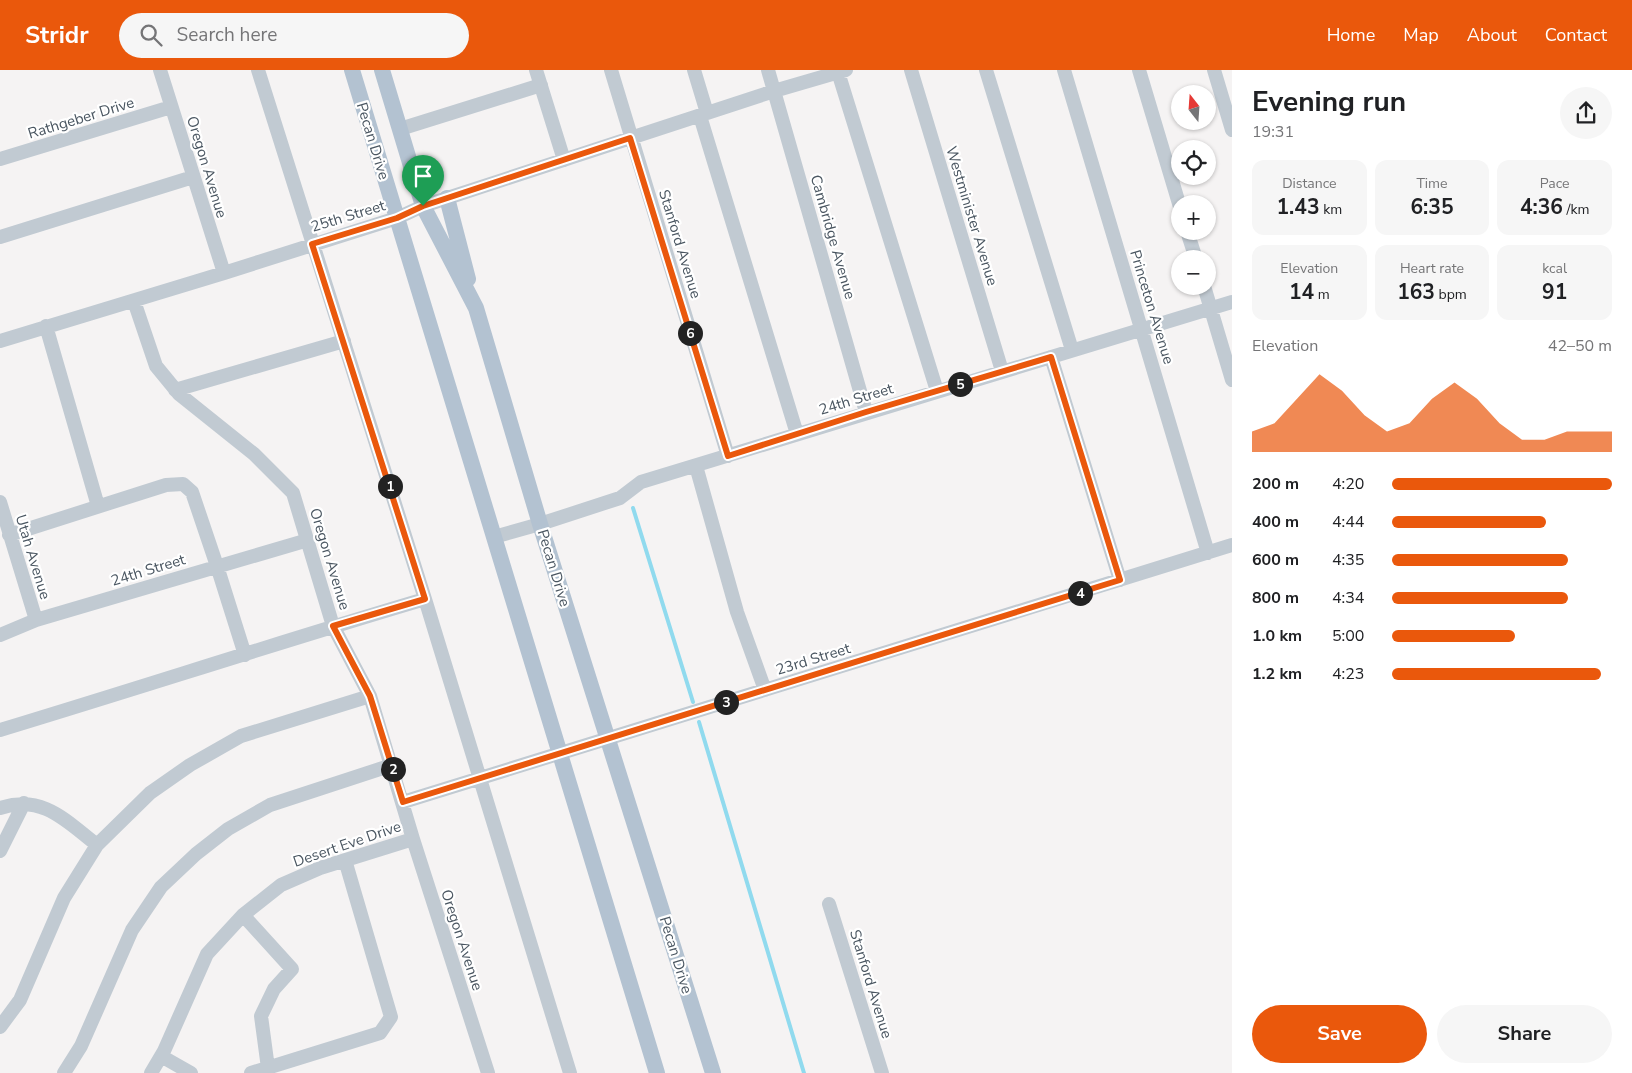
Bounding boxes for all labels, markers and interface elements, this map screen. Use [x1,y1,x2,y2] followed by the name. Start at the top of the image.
[119,13,469,58] search box
[25,19,89,51] text: Stridr
[137,21,165,49] icon: search
[177,22,277,48] text: Search here
[1327,23,1375,47] text: Home
[1403,23,1439,47] text: Map
[1467,23,1517,47] text: About
[1545,23,1607,47] text: Contact
[1252,83,1406,121] text: Evening run
[1171,85,1216,130] north arrow
[1171,85,1216,295] map controls
[1560,87,1612,139] button: share
[25,92,137,144] street label: Rathgeber Drive
[352,100,394,182] street label: Pecan Drive
[182,114,232,220] street label: Oregon Avenue
[1252,121,1294,143] text: 19:31
[1171,140,1216,185] button: locate
[941,144,1003,288] street label: Westminister Avenue
[402,155,444,206] pin
[409,162,437,190] icon: arrive
[806,172,860,302] street label: Cambridge Avenue
[1282,174,1337,193] text: Distance
[1416,174,1448,193] text: Time
[1540,174,1570,193] text: Pace
[654,187,706,301] street label: Stanford Avenue
[1277,193,1320,221] text: 1.43
[1410,193,1454,221] text: 6:35
[1520,193,1563,221] text: 4:36
[308,195,388,237] street label: 25th Street
[1171,195,1216,240] button: +
[1320,200,1342,219] text: km
[1563,200,1589,219] text: /km
[1125,247,1179,367] street label: Princeton Avenue
[1171,250,1216,295] button: −
[1280,259,1338,278] text: Elevation
[1400,259,1464,278] text: Heart rate
[1542,259,1567,278] text: kcal
[1289,278,1314,306] text: 14
[1397,278,1435,306] text: 163
[1542,278,1567,306] text: 91
[1314,285,1330,304] text: m
[1435,285,1467,304] text: bpm
[678,320,702,346] pin: 6
[686,324,695,343] text: 6
[1252,335,1318,357] text: Elevation
[1548,335,1612,357] text: 42–50 m
[948,372,972,396] pin: 5
[956,375,965,394] text: 5
[816,378,896,420] street label: 24th Street
[1252,473,1299,495] text: 200 m
[1332,473,1364,495] text: 4:20
[378,474,402,498] pin: 1
[386,477,395,496] text: 1
[305,506,355,612] street label: Oregon Avenue
[1252,511,1299,533] text: 400 m
[1332,511,1364,533] text: 4:44
[11,512,55,602] street label: Utah Avenue
[533,527,575,609] street label: Pecan Drive
[108,549,188,591] street label: 24th Street
[1252,549,1299,571] text: 600 m
[1332,549,1364,571] text: 4:35
[1068,580,1092,606] pin: 4
[1076,584,1085,603] text: 4
[1252,587,1299,609] text: 800 m
[1332,587,1364,609] text: 4:34
[1252,625,1302,647] text: 1.0 km
[1332,625,1364,647] text: 5:00
[773,638,853,680] street label: 23rd Street
[1252,663,1302,685] text: 1.2 km
[1332,663,1364,685] text: 4:23
[714,690,738,714] pin: 3
[722,693,731,712] text: 3
[380,756,406,782] pin: 2
[389,760,398,779] text: 2
[290,816,404,872] street label: Desert Eve Drive
[436,887,488,993] street label: Oregon Avenue
[655,914,697,996] street label: Pecan Drive
[845,927,897,1041] street label: Stanford Avenue
[1252,1005,1427,1063] button: Save
[1437,1005,1612,1063] button: Share

